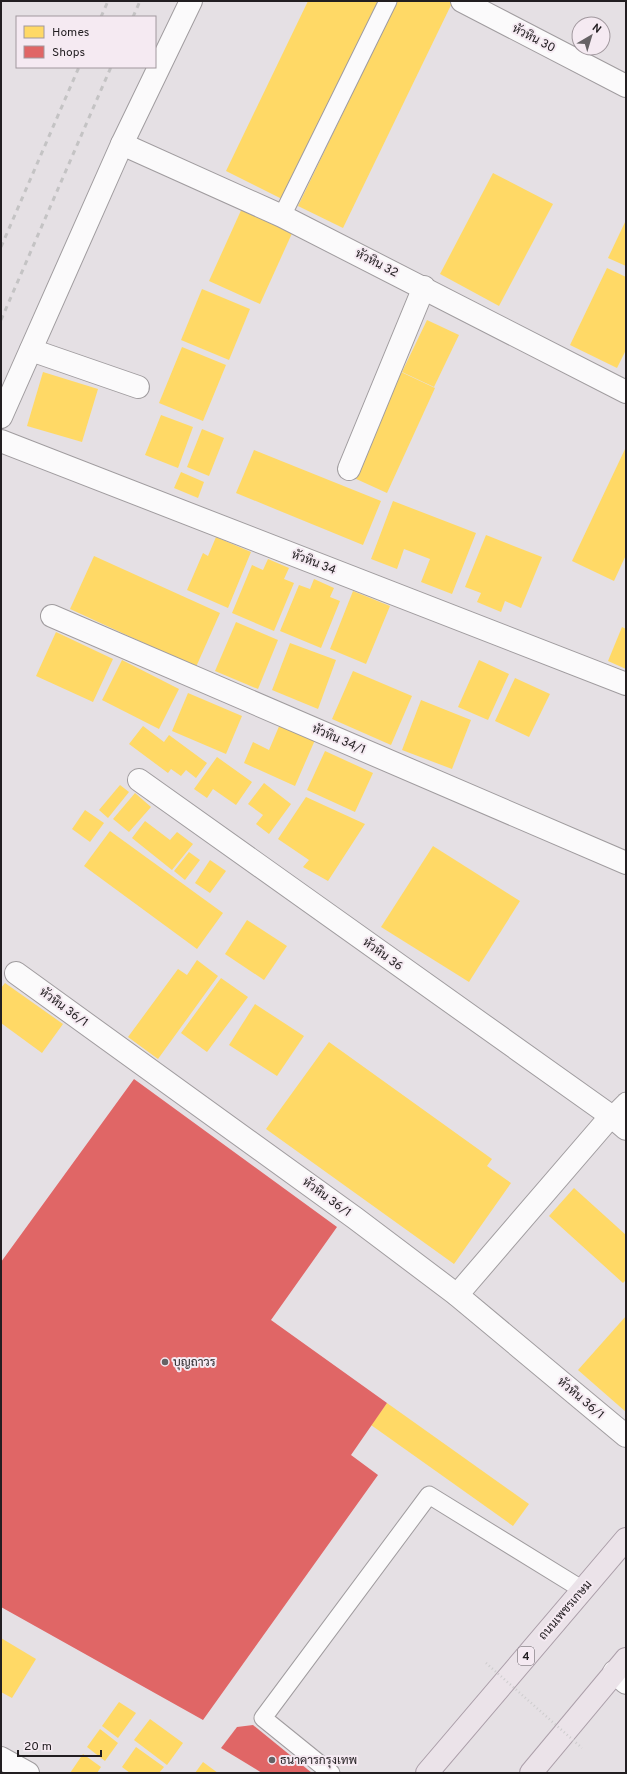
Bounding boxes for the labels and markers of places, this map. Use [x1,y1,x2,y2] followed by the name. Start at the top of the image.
[173,1355,216,1371] place label: บุญถาวร
[160,1357,170,1367] marker: บุญถาวร
[280,1753,357,1769] place label: ธนาคารกรุงเทพ
[267,1755,277,1765] marker: ธนาคารกรุงเทพ

